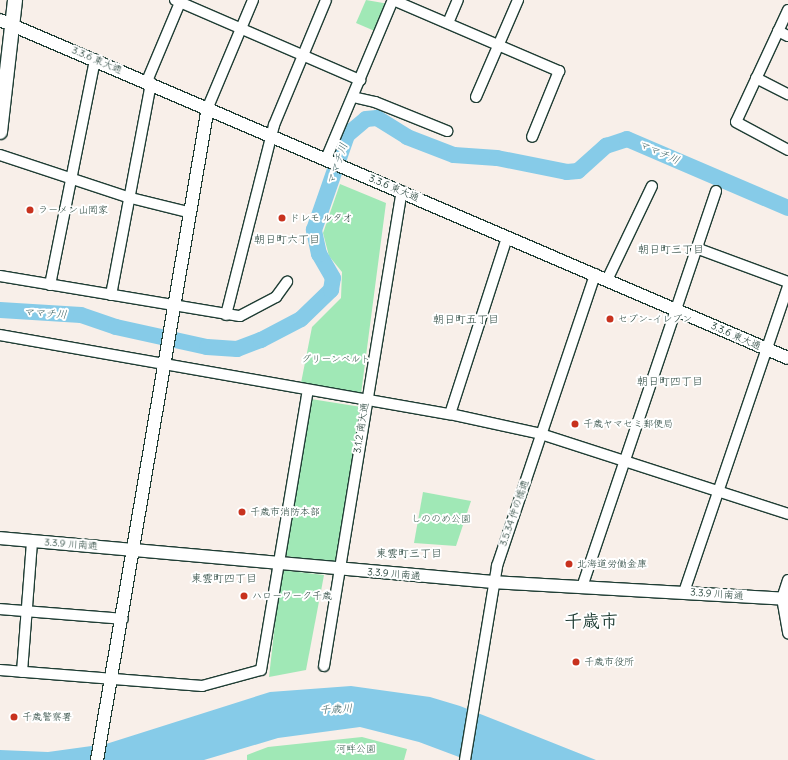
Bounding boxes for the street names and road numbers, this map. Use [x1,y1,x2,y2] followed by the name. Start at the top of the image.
[70,44,124,76] street label: 3.3.6 東大通
[367,172,421,204] street label: 3.3.6 東大通
[709,320,763,352] street label: 3.3.6 東大通
[351,402,371,454] street label: 3.1.2 南大通
[497,478,531,548] street label: 3.5.34 仲の橋通
[44,536,98,552] street label: 3.3.9 川南通
[367,566,421,582] street label: 3.3.9 川南通
[690,586,744,602] street label: 3.3.9 川南通

